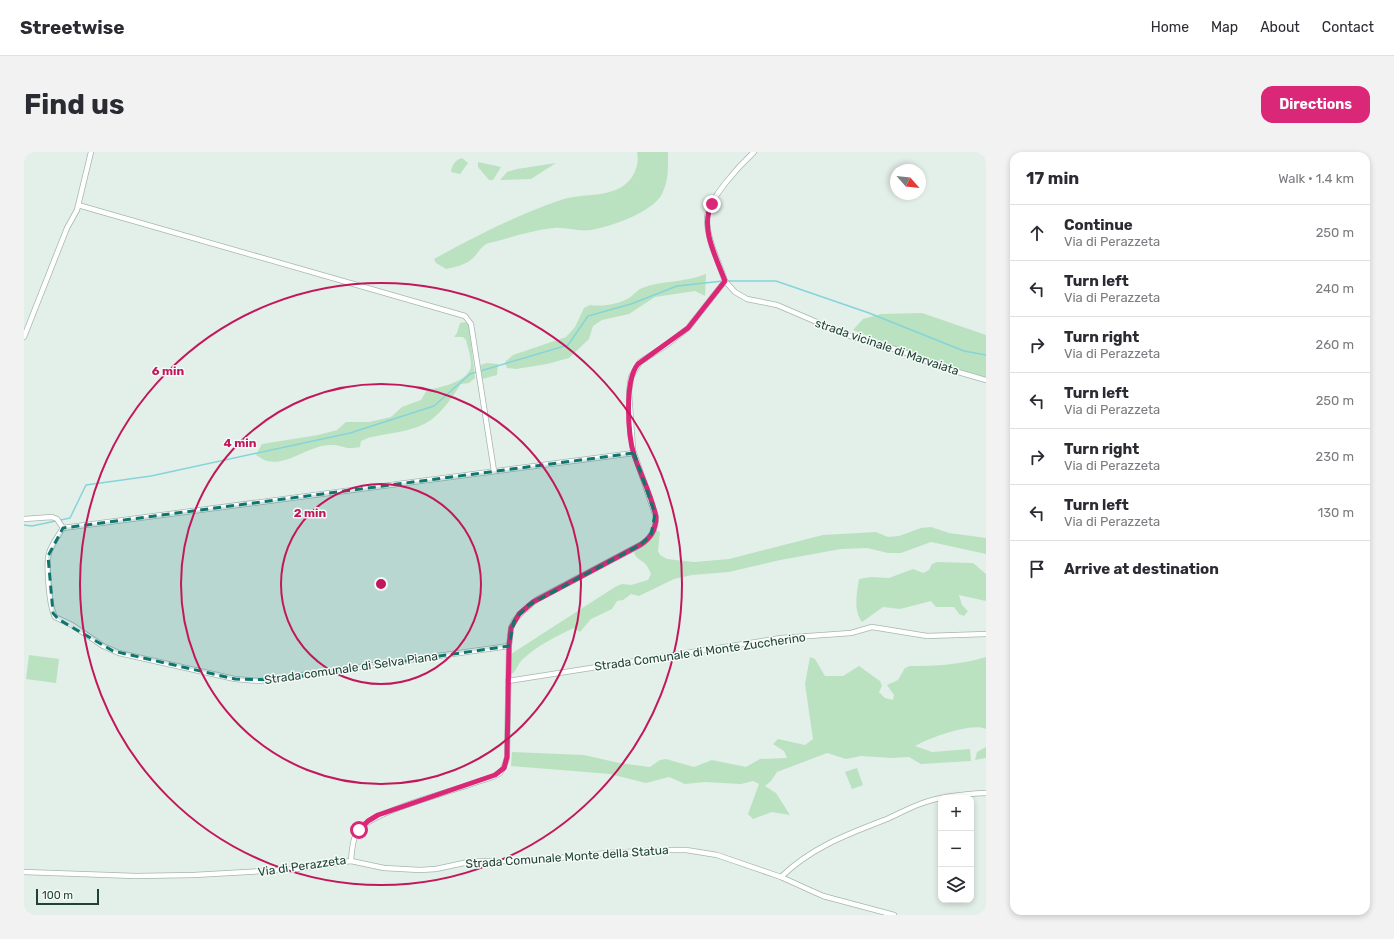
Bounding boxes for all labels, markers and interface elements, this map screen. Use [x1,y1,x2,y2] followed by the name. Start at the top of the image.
[20,16,125,39] text: Streetwise
[1151,19,1189,36] text: Home
[1211,19,1238,36] text: Map
[1260,19,1300,36] text: About
[1322,19,1374,36] text: Contact
[1261,86,1370,123] button: Directions
[24,88,124,121] text: Find us
[890,164,926,200] north arrow
[1026,168,1079,188] text: 17 min
[1278,171,1354,186] text: Walk · 1.4 km
[703,195,721,213] route end
[1064,216,1133,234] text: Continue
[1026,222,1048,244] icon: ahead
[1316,225,1354,240] text: 250 m
[1064,234,1160,249] text: Via di Perazzeta
[1064,272,1129,290] text: Turn left
[1026,278,1048,300] icon: left
[1315,281,1354,296] text: 240 m
[1064,290,1160,305] text: Via di Perazzeta
[813,316,961,378] street label: strada vicinale di Marvaiata
[1064,328,1139,346] text: Turn right
[1026,334,1048,356] icon: right
[1316,337,1354,352] text: 260 m
[1064,346,1160,361] text: Via di Perazzeta
[152,364,185,378] text: 6 min
[1064,384,1129,402] text: Turn left
[1026,390,1048,412] icon: left
[1316,393,1354,408] text: 250 m
[1064,402,1160,417] text: Via di Perazzeta
[224,436,257,450] text: 4 min
[1064,440,1139,458] text: Turn right
[1026,446,1048,468] icon: right
[1316,449,1354,464] text: 230 m
[1064,458,1160,473] text: Via di Perazzeta
[1064,496,1129,514] text: Turn left
[1026,502,1048,524] icon: left
[1318,505,1354,520] text: 130 m
[294,506,327,520] text: 2 min
[1064,514,1160,529] text: Via di Perazzeta
[1026,558,1048,580] icon: arrive
[1064,560,1219,578] text: Arrive at destination
[374,577,388,591] centre of rings
[593,630,807,674] street label: Strada Comunale di Monte Zuccherino
[263,649,439,687] street label: Strada comunale di Selva Piana
[938,795,974,903] map controls
[938,795,974,831] button: +
[350,821,368,839] route start
[938,831,974,867] button: −
[465,843,669,871] street label: Strada Comunale Monte della Statua
[257,853,347,879] street label: Via di Perazzeta
[938,867,974,903] button: layers
[36,887,99,906] scale bar
[42,889,73,902] text: 100 m

